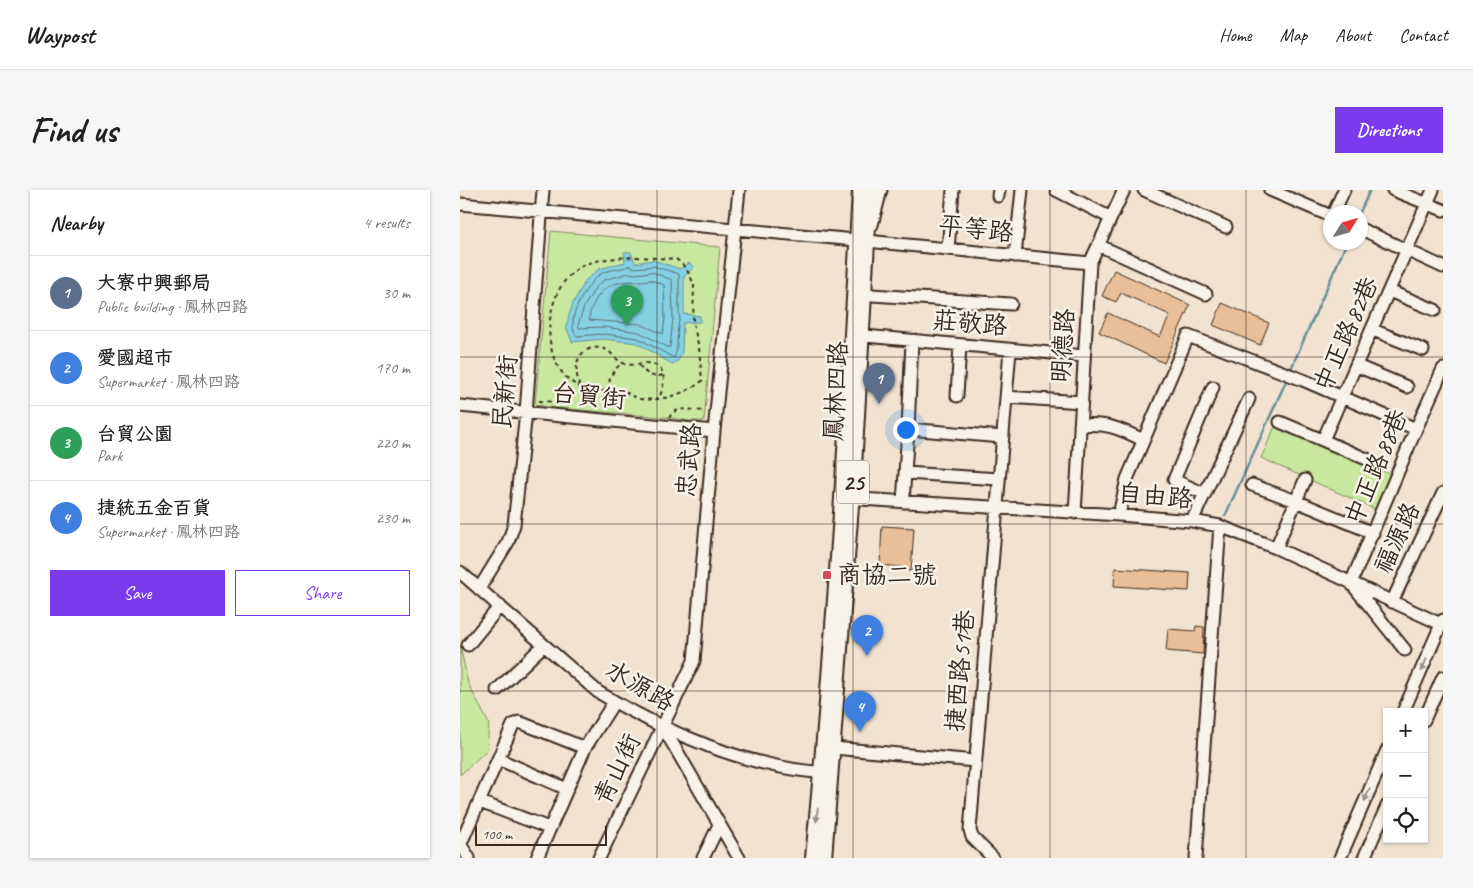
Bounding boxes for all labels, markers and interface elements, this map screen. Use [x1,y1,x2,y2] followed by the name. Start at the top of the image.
[25,20,95,50] text: Waypost
[1219,24,1252,46] text: Home
[1280,24,1307,46] text: Map
[1335,24,1371,46] text: About
[1399,24,1448,46] text: Contact
[1335,107,1443,153] button: Directions
[30,108,117,153] text: Find us
[1323,205,1368,250] north arrow
[937,209,1015,249] street label: 平等路
[50,210,103,236] text: Nearby
[363,213,410,233] text: 4 results
[97,271,211,295] text: 大寮中興郵局
[1306,272,1386,396] street label: 中正路82巷
[62,283,70,303] text: 1
[383,283,410,303] text: 30 m
[611,285,643,326] pin: 3
[97,297,248,317] text: Public building · 鳳林四路
[931,304,1009,342] street label: 莊敬路
[1044,307,1082,385] street label: 明德路
[817,340,855,442] street label: 鳳林四路
[97,346,173,370] text: 愛國超市
[486,353,524,431] street label: 民新街
[62,358,70,378] text: 2
[376,358,410,378] text: 170 m
[863,363,895,404] pin: 1
[97,372,240,392] text: Supermarket · 鳳林四路
[550,376,628,416] street label: 台貿街
[1337,404,1415,530] street label: 中正路88巷
[893,417,919,443] your location
[670,421,708,499] street label: 忠武路
[97,422,173,446] text: 台貿公園
[62,433,70,453] text: 3
[376,433,410,453] text: 220 m
[97,446,122,466] text: Park
[837,460,869,504] road number: 25
[1116,477,1194,515] street label: 自由路
[97,496,211,520] text: 捷統五金百貨
[1367,497,1427,579] street label: 福源路
[62,508,70,528] text: 4
[376,508,410,528] text: 230 m
[97,522,240,542] text: Supermarket · 鳳林四路
[837,559,937,591] place label: 商協二號
[821,569,833,581] marker: 商協二號
[50,570,225,616] button: Save
[235,570,410,616] button: Share
[939,609,981,733] street label: 捷西路51巷
[851,615,883,656] pin: 2
[600,653,680,719] street label: 水源路
[1419,658,1427,672] one-way arrow
[844,691,876,732] pin: 4
[1383,708,1428,843] map controls
[1383,708,1428,753] button: +
[586,728,648,810] street label: 青山街
[1383,753,1428,798] button: −
[1363,788,1371,802] one-way arrow
[1383,798,1428,843] button: locate
[813,808,821,824] one-way arrow
[475,823,608,846] scale bar
[482,826,512,843] text: 100 m

